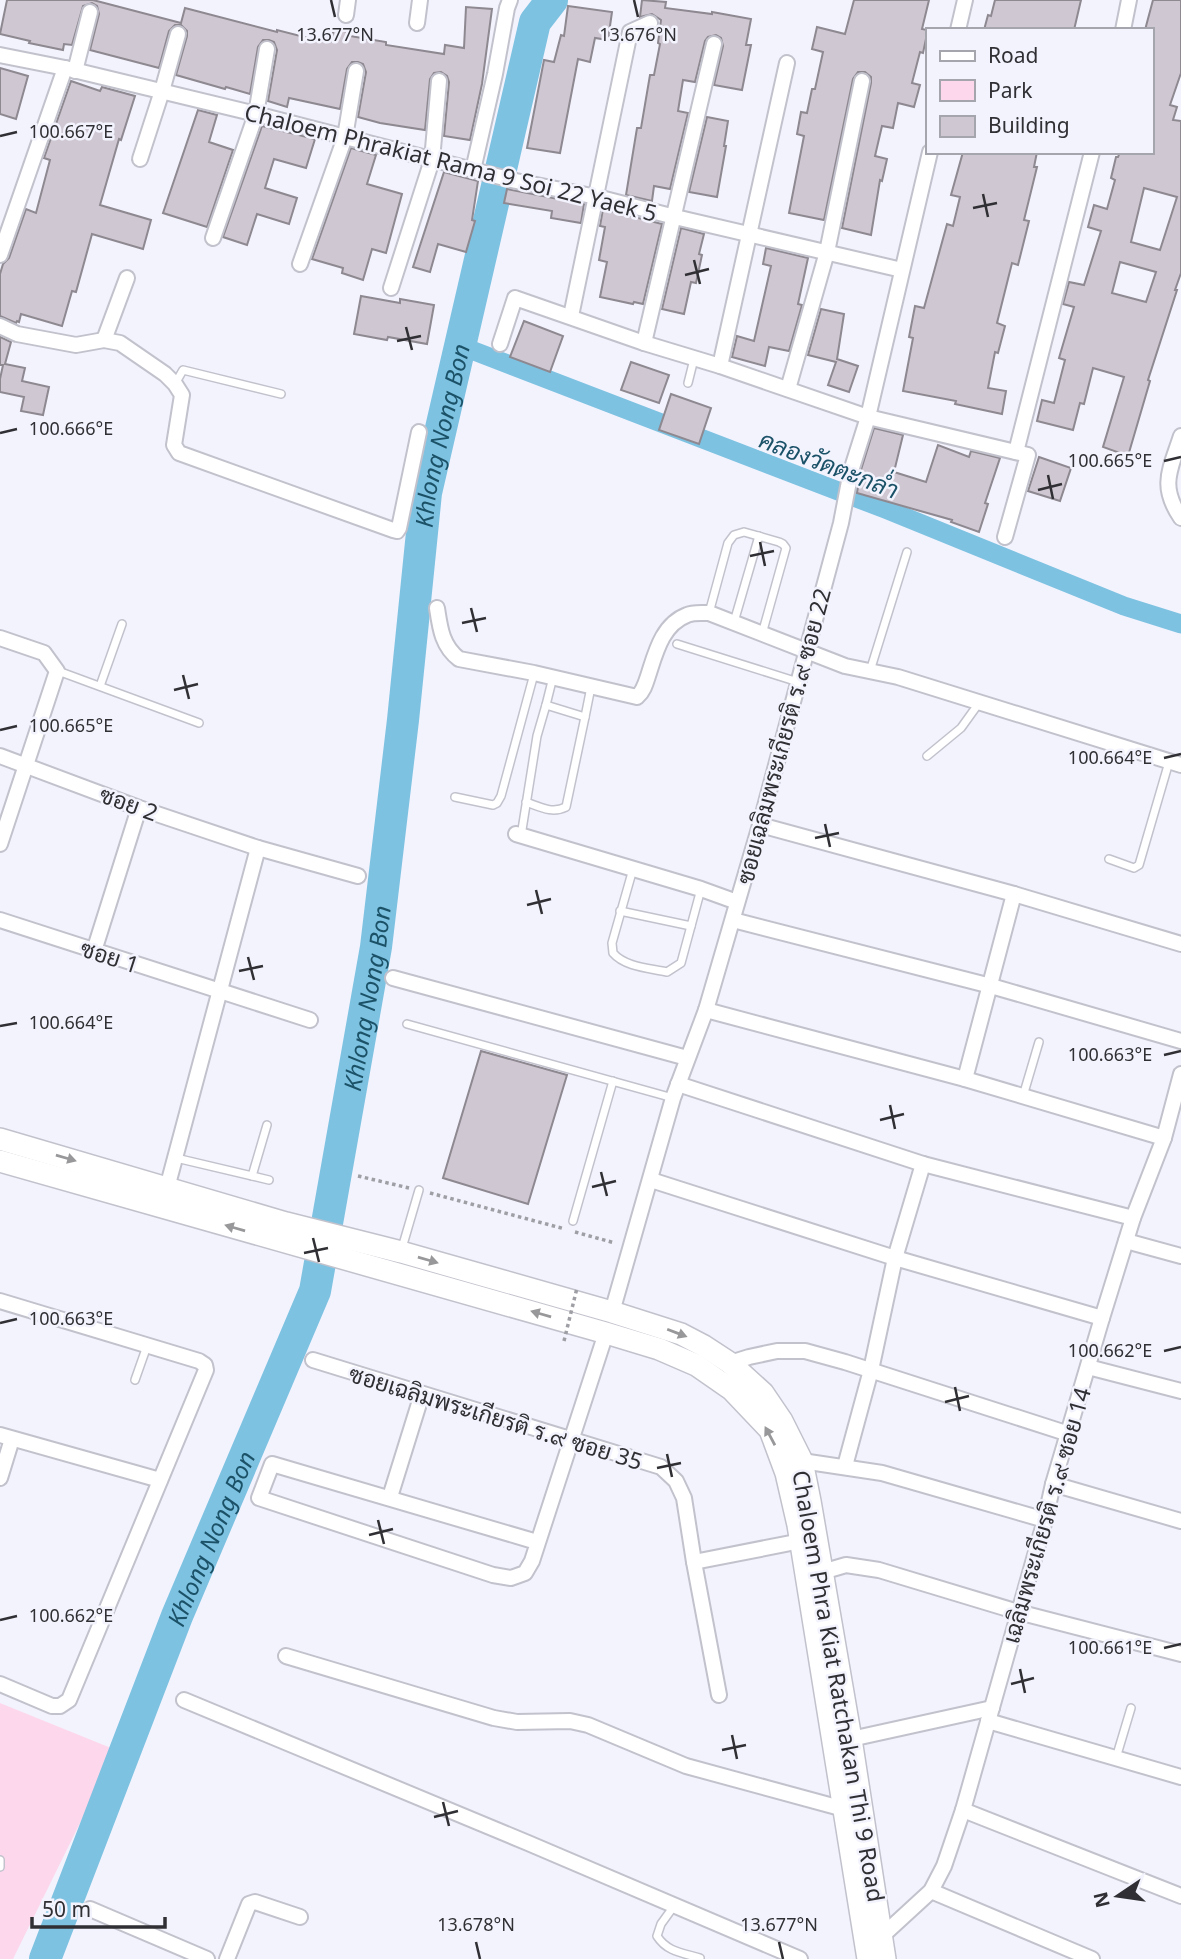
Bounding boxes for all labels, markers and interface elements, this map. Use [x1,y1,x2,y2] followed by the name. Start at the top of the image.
[296,22,374,46] text: 13.677°N
[599,22,677,46] text: 13.676°N
[926,28,1153,154] legend
[988,41,1038,69] text: Road
[988,76,1033,104] text: Park
[241,95,661,229] street label: Chaloem Phrakiat Rama 9 Soi 22 Yaek 5
[988,111,1070,139] text: Building
[29,119,113,143] text: 100.667°E
[406,340,477,529] water label: Khlong Nong Bon
[29,416,113,440] text: 100.666°E
[755,421,904,506] water label: คลองวัดตะกล่ำ
[1068,448,1152,472] text: 100.665°E
[728,584,838,888] street label: ซอยเฉลิมพระเกียรติ ร.๙ ซอย 22
[29,713,113,737] text: 100.665°E
[1068,745,1152,769] text: 100.664°E
[95,778,163,828] street label: ซอย 2
[334,904,397,1093] water label: Khlong Nong Bon
[77,932,143,980] street label: ซอย 1
[29,1010,113,1034] text: 100.664°E
[1068,1042,1152,1066] text: 100.663°E
[55,1154,76,1164] one-way arrow
[224,1222,245,1232] one-way arrow
[417,1255,439,1266] one-way arrow
[29,1306,113,1330] text: 100.663°E
[530,1308,552,1319] one-way arrow
[666,1328,687,1339] one-way arrow
[1068,1338,1152,1362] text: 100.662°E
[345,1357,647,1477] street label: ซอยเฉลิมพระเกียรติ ร.๙ ซอย 35
[994,1383,1098,1647] street label: เฉลิมพระเกียรติ ร.๙ ซอย 14
[765,1425,777,1445] one-way arrow
[158,1445,262,1631] water label: Khlong Nong Bon
[785,1468,893,1904] street label: Chaloem Phra Kiat Ratchakan Thi 9 Road
[29,1603,113,1627] text: 100.662°E
[1068,1635,1152,1659] text: 100.661°E
[1083,1861,1153,1931] north arrow
[32,1885,164,1929] scale bar
[1087,1889,1116,1910] text: N
[42,1895,91,1923] text: 50 m
[437,1912,515,1936] text: 13.678°N
[740,1912,818,1936] text: 13.677°N

